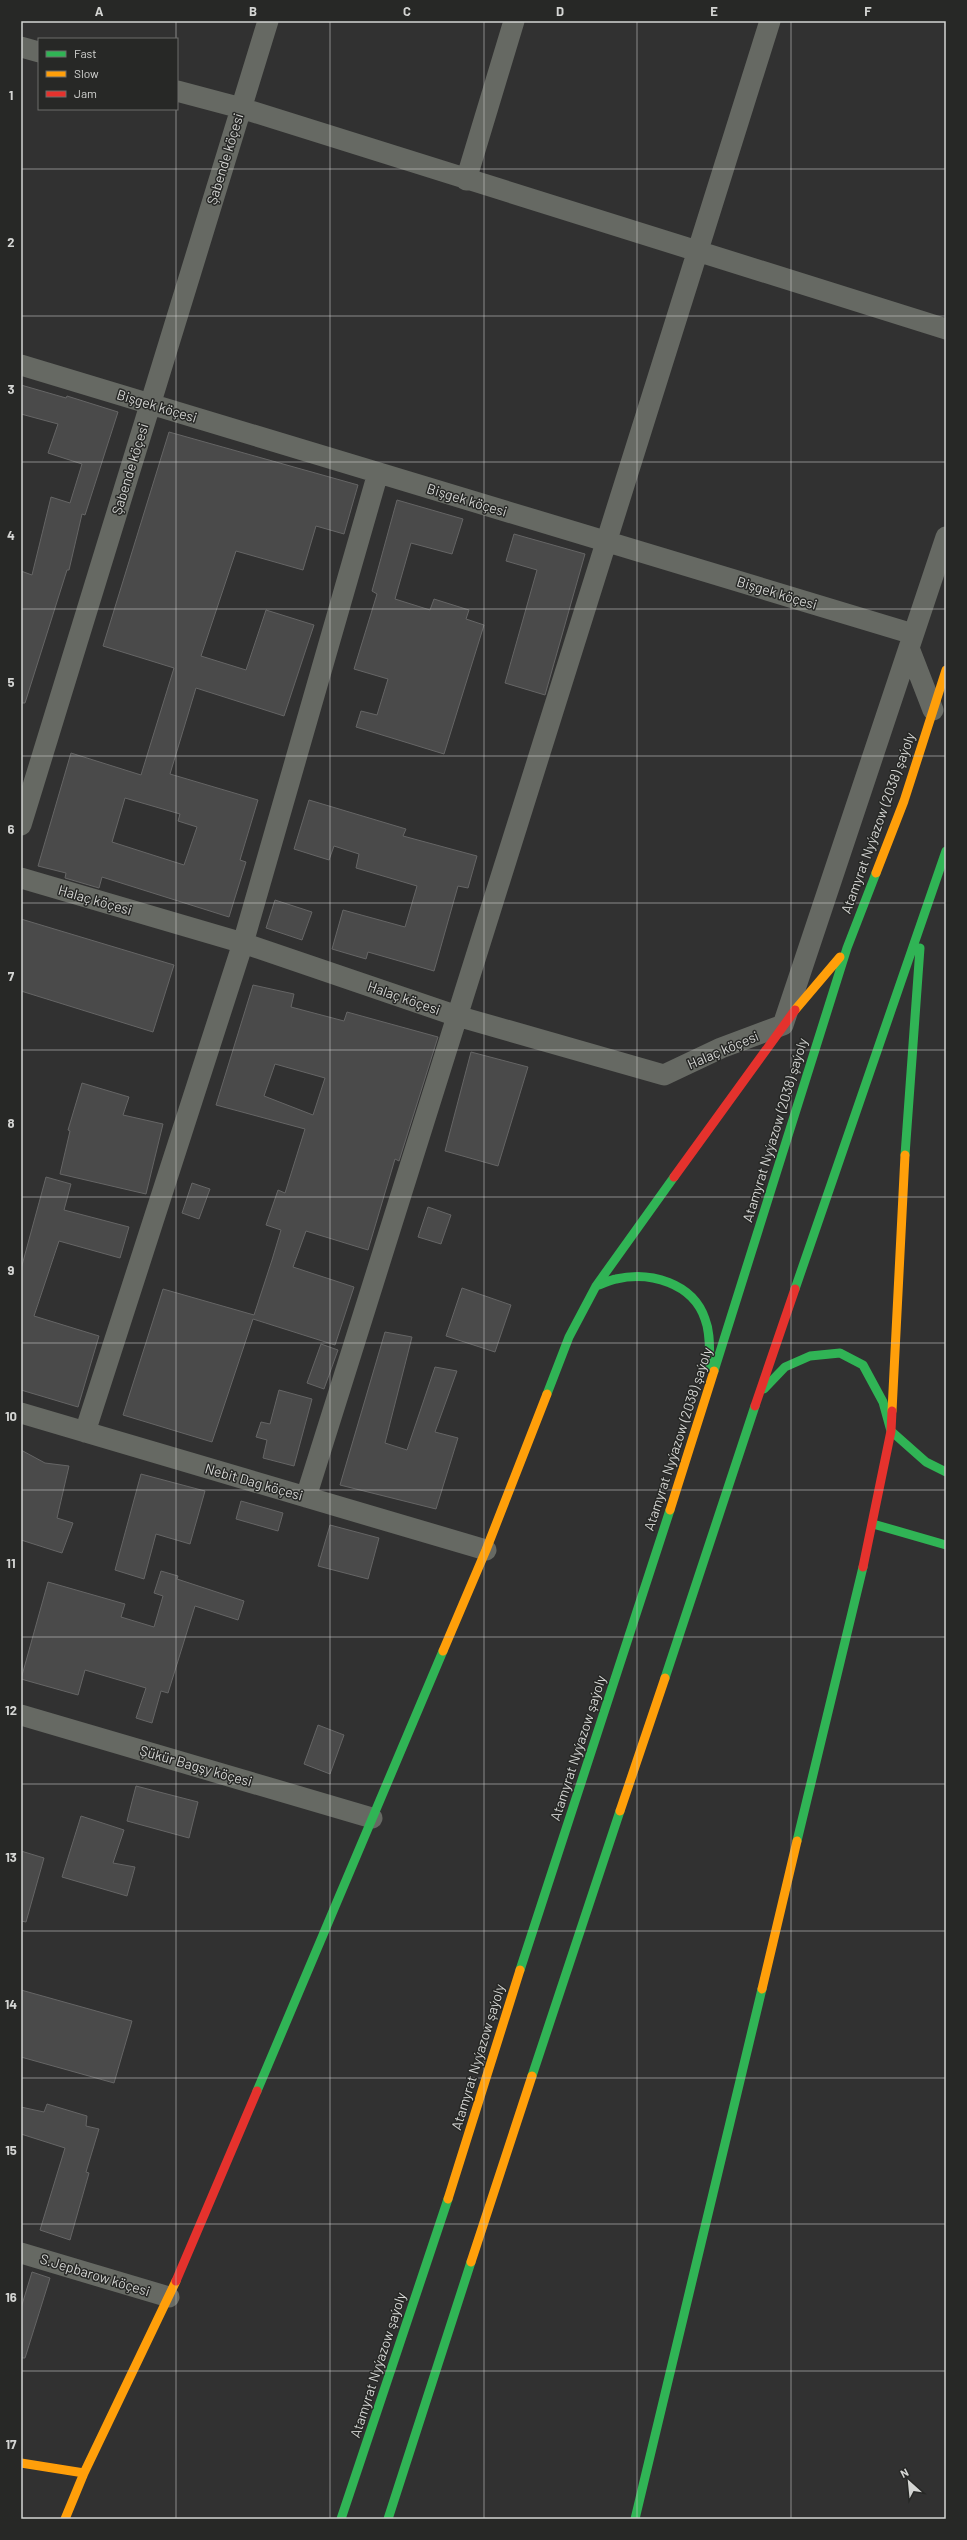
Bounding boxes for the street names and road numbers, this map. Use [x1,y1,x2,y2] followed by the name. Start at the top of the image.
[203,111,247,207] street label: Şabende köçesi
[115,385,199,426] street label: Bişgek köçesi
[108,421,152,517] street label: Şabende köçesi
[425,479,509,520] street label: Bişgek köçesi
[735,572,819,613] street label: Bişgek köçesi
[837,729,918,916] street label: Atamyrat Nyýazow (2038) şaýoly
[56,881,134,918] street label: Halaç köçesi
[366,977,443,1018] street label: Halaç köçesi
[685,1027,761,1072] street label: Halaç köçesi
[738,1035,811,1224] street label: Atamyrat Nyýazow (2038) şaýoly
[640,1345,715,1533] street label: Atamyrat Nyýazow (2038) şaýoly
[203,1459,305,1504] street label: Nebit Dag köçesi
[546,1673,609,1823] street label: Atamyrat Nyýazow şaýoly
[138,1741,254,1790] street label: Şükür Bagşy köçesi
[447,1981,508,2132] street label: Atamyrat Nyýazow şaýoly
[38,2250,152,2299] street label: S.Jepbarow köçesi
[346,2290,409,2440] street label: Atamyrat Nyýazow şaýoly

